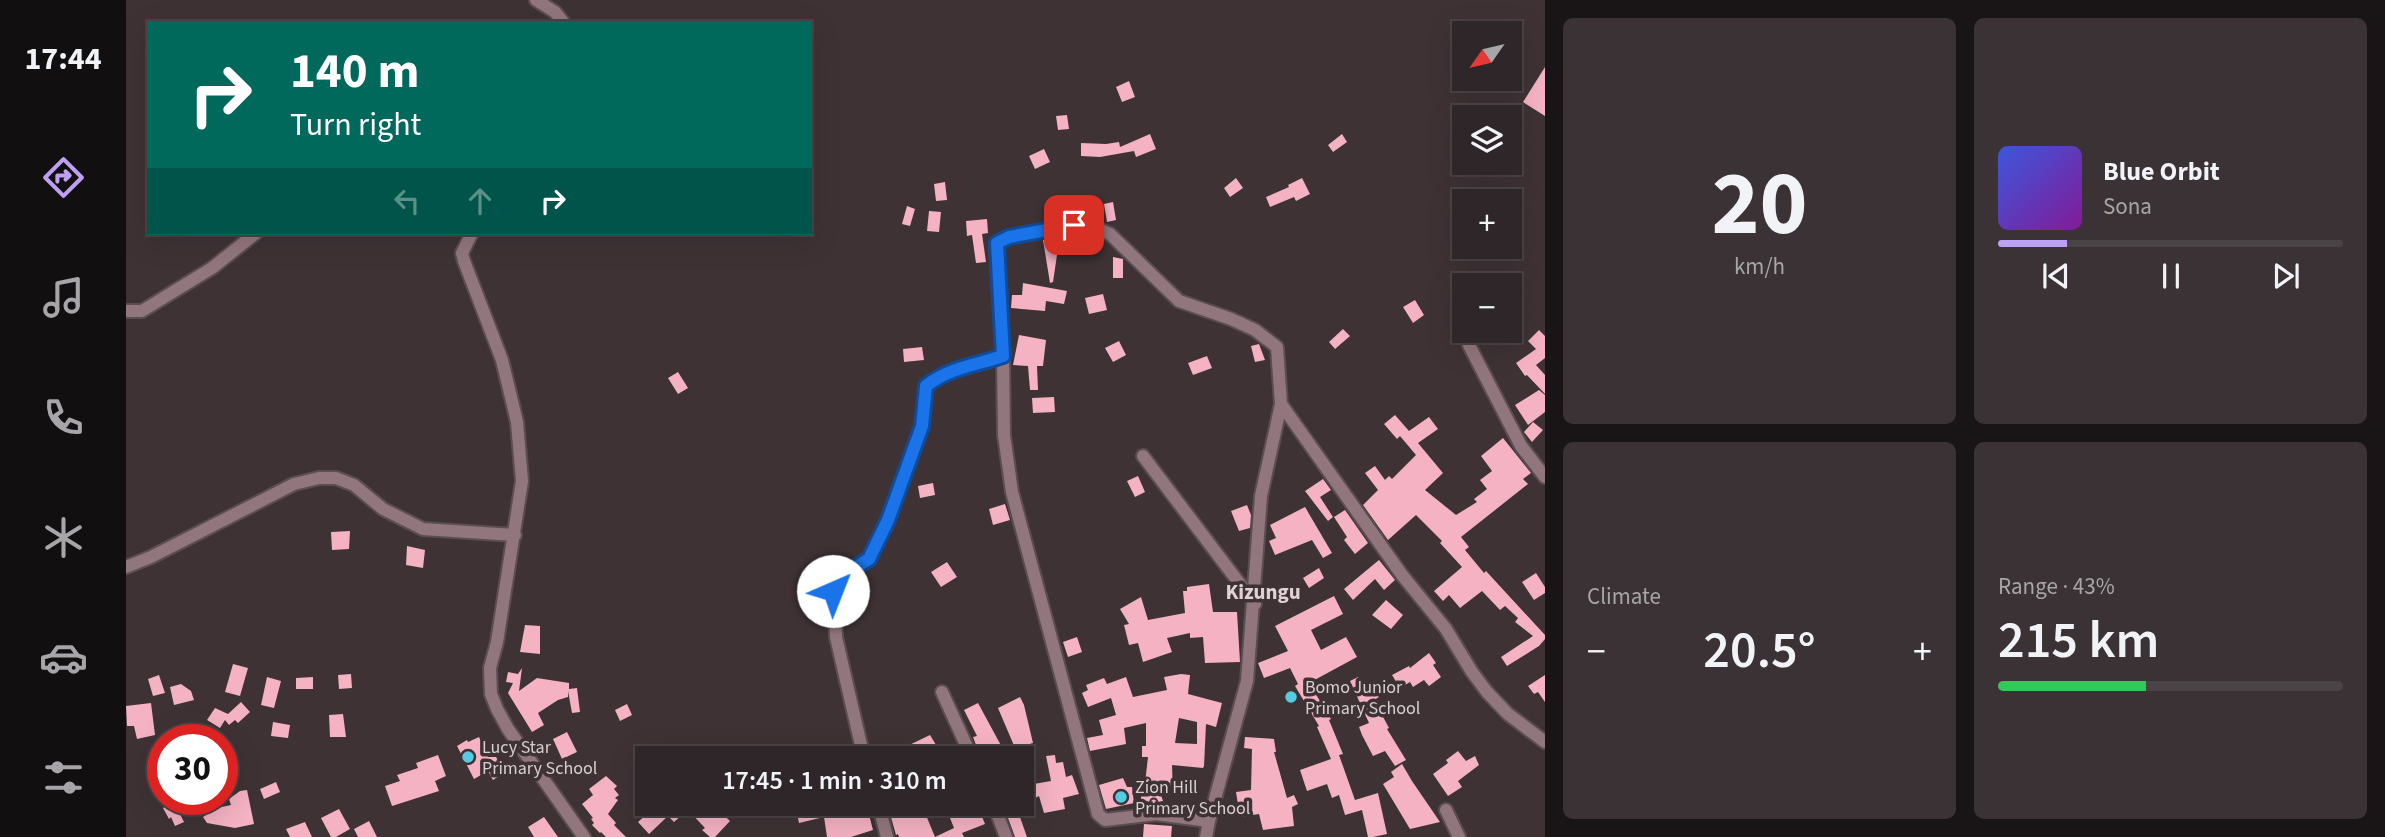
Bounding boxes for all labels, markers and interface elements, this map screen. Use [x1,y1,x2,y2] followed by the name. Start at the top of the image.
[1452,21,1522,91] north arrow
[1452,21,1522,343] map controls
[24,36,102,82] text: 17:44
[290,37,419,107] text: 140 m
[175,49,266,140] icon: right
[290,102,421,148] text: Turn right
[1452,105,1522,175] button: layers
[1711,140,1808,269] text: 20
[39,153,88,202] icon: directions
[2103,153,2220,190] text: Blue Orbit
[388,182,426,220] icon: left
[461,182,499,220] icon: ahead
[534,182,572,220] icon: right
[1452,189,1522,259] button: +
[2103,190,2152,223] text: Sona
[1044,195,1104,255] pin
[1055,206,1093,244] icon: arrive
[1734,250,1785,283] text: km/h
[2037,257,2075,295] icon: previous
[2152,257,2190,295] icon: pause
[2267,257,2305,295] icon: next
[39,273,88,322] icon: music
[1452,273,1522,343] button: −
[39,393,88,442] icon: phone
[39,513,88,562] icon: climate
[796,554,870,628] position arrow
[1998,570,2115,603] text: Range · 43%
[1225,577,1301,607] district label: Kizungu
[1587,580,1661,613] text: Climate
[1998,604,2159,678] text: 215 km
[1703,614,1816,688] text: 20.5°
[1587,625,1606,679] text: −
[1913,625,1932,679] text: +
[39,633,88,682] icon: car
[1305,675,1420,721] place label: Bomo Junior Primary School
[1283,689,1299,705] marker: Bomo Junior Primary School
[147,724,238,815] speed limit sign: 30
[482,735,597,781] place label: Lucy Star Primary School
[460,749,476,765] marker: Lucy Star Primary School
[39,753,88,802] icon: filters
[722,762,947,799] text: 17:45 · 1 min · 310 m
[1135,775,1250,821] place label: Zion Hill Primary School
[1113,789,1129,805] marker: Zion Hill Primary School

